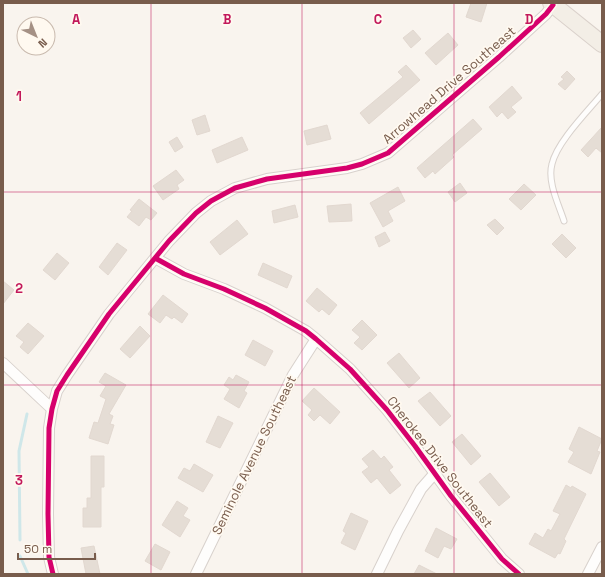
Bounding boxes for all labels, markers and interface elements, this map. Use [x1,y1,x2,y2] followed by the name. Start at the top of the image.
[72,11,81,28] text: A
[223,11,232,28] text: B
[374,11,382,28] text: C
[525,11,534,28] text: D
[16,16,56,56] north arrow
[379,23,519,147] street label: Arrowhead Drive Southeast
[35,36,50,51] text: N
[16,88,22,105] text: 1
[15,280,23,297] text: 2
[208,373,300,537] street label: Seminole Avenue Southeast
[383,393,497,531] street label: Cherokee Drive Southeast
[15,472,23,489] text: 3
[18,535,95,561] scale bar
[24,541,52,557] text: 50 m

